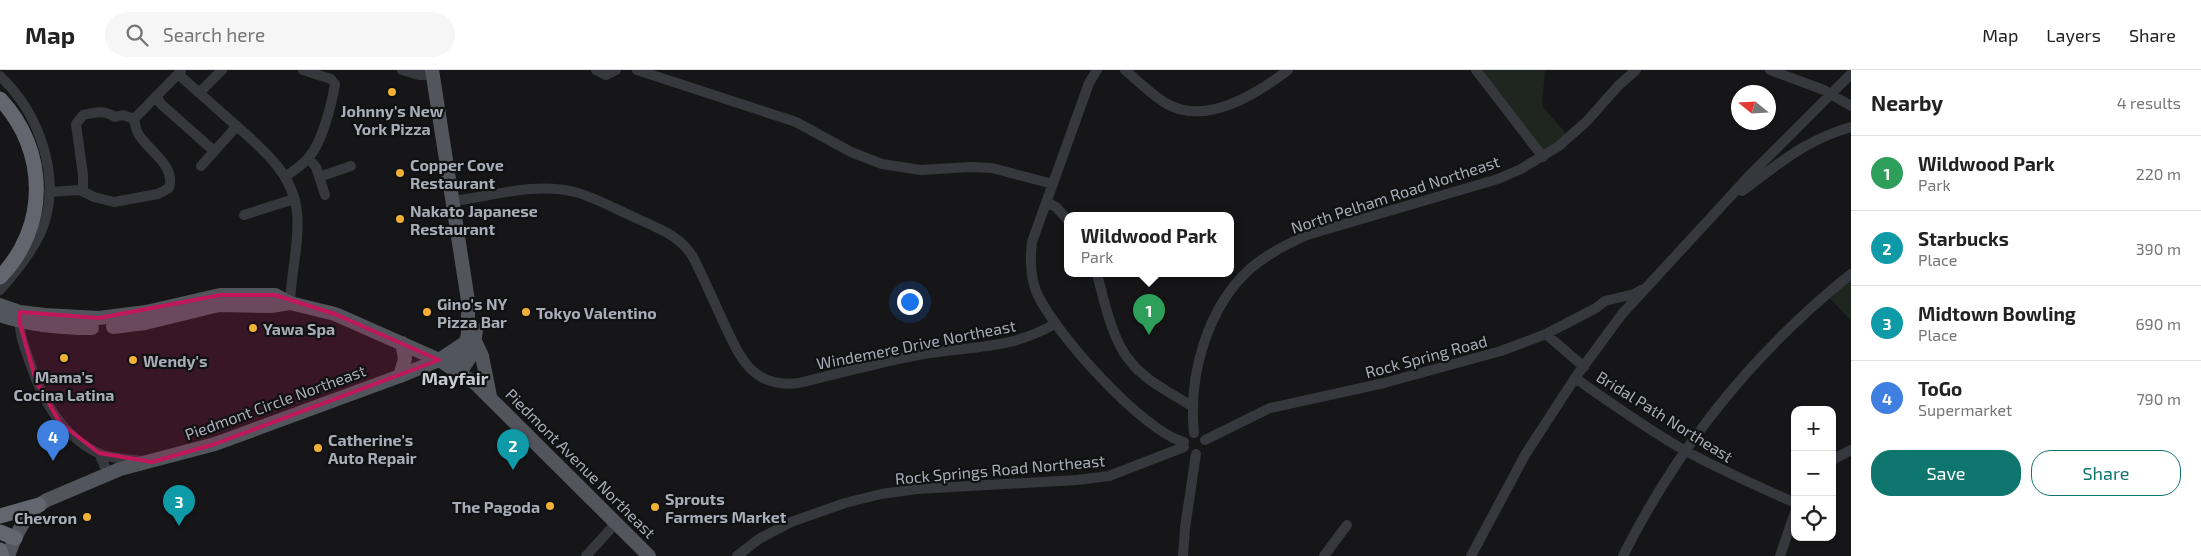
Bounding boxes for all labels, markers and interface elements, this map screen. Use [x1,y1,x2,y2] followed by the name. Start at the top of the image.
[105,12,455,57] search box
[25,20,75,49] text: Map
[123,21,151,49] icon: search
[163,23,265,46] text: Search here
[1982,24,2018,46] text: Map
[2046,24,2101,46] text: Layers
[2129,24,2176,46] text: Share
[1731,85,1776,130] north arrow
[386,86,398,98] marker: Johnny's New York Pizza
[1871,90,1943,115] text: Nearby
[2117,93,2181,112] text: 4 results
[341,101,444,138] place label: Johnny's New York Pizza
[1288,151,1502,237] street label: North Pelham Road Northeast
[1918,152,2055,175] text: Wildwood Park
[410,155,504,192] place label: Copper Cove Restaurant
[1884,164,1890,183] text: 1
[2136,164,2181,183] text: 220 m
[394,167,406,179] marker: Copper Cove Restaurant
[1918,175,1951,194] text: Park
[410,201,538,238] place label: Nakato Japanese Restaurant
[1064,212,1234,277] popup
[394,213,406,225] marker: Nakato Japanese Restaurant
[1081,224,1217,247] text: Wildwood Park
[1918,227,2009,250] text: Starbucks
[1882,239,1892,258] text: 2
[2136,239,2181,258] text: 390 m
[1081,247,1113,266] text: Park
[1918,250,1957,269] text: Place
[897,289,923,315] your location
[437,294,507,331] place label: Gino's NY Pizza Bar
[1133,294,1165,335] pin: 1
[1918,302,2076,325] text: Midtown Bowling
[536,303,657,323] place label: Tokyo Valentino
[421,306,433,318] marker: Gino's NY Pizza Bar
[520,306,532,318] marker: Tokyo Valentino
[1882,314,1892,333] text: 3
[2135,314,2181,333] text: 690 m
[815,315,1017,373] street label: Windemere Drive Northeast
[263,319,335,338] place label: Yawa Spa
[247,322,259,334] marker: Yawa Spa
[1918,325,1957,344] text: Place
[1363,331,1489,381] street label: Rock Spring Road
[143,351,208,371] place label: Wendy's
[58,352,70,364] marker: Mama's Cocina Latina
[127,354,139,366] marker: Wendy's
[182,360,368,444] street label: Piedmont Circle Northeast
[1593,366,1737,466] street label: Bridal Path Northeast
[13,367,115,404] place label: Mama's Cocina Latina
[422,367,489,389] district label: Mayfair
[1918,377,1962,400] text: ToGo
[502,384,660,542] street label: Piedmont Avenue Northeast
[1882,389,1892,408] text: 4
[2136,389,2181,408] text: 790 m
[1918,400,2012,419] text: Supermarket
[1791,406,1836,541] map controls
[1791,406,1836,451] button: +
[37,420,69,461] pin: 4
[497,429,529,470] pin: 2
[328,430,417,467] place label: Catherine's Auto Repair
[312,442,324,454] marker: Catherine's Auto Repair
[894,450,1106,488] street label: Rock Springs Road Northeast
[1871,450,2021,496] button: Save
[2031,450,2181,496] button: Share
[1791,451,1836,496] button: −
[163,485,195,526] pin: 3
[665,489,787,526] place label: Sprouts Farmers Market
[1791,496,1836,541] button: locate
[452,497,540,516] place label: The Pagoda
[544,500,556,512] marker: The Pagoda
[649,501,661,513] marker: Sprouts Farmers Market
[14,508,77,527] place label: Chevron
[81,511,93,523] marker: Chevron

